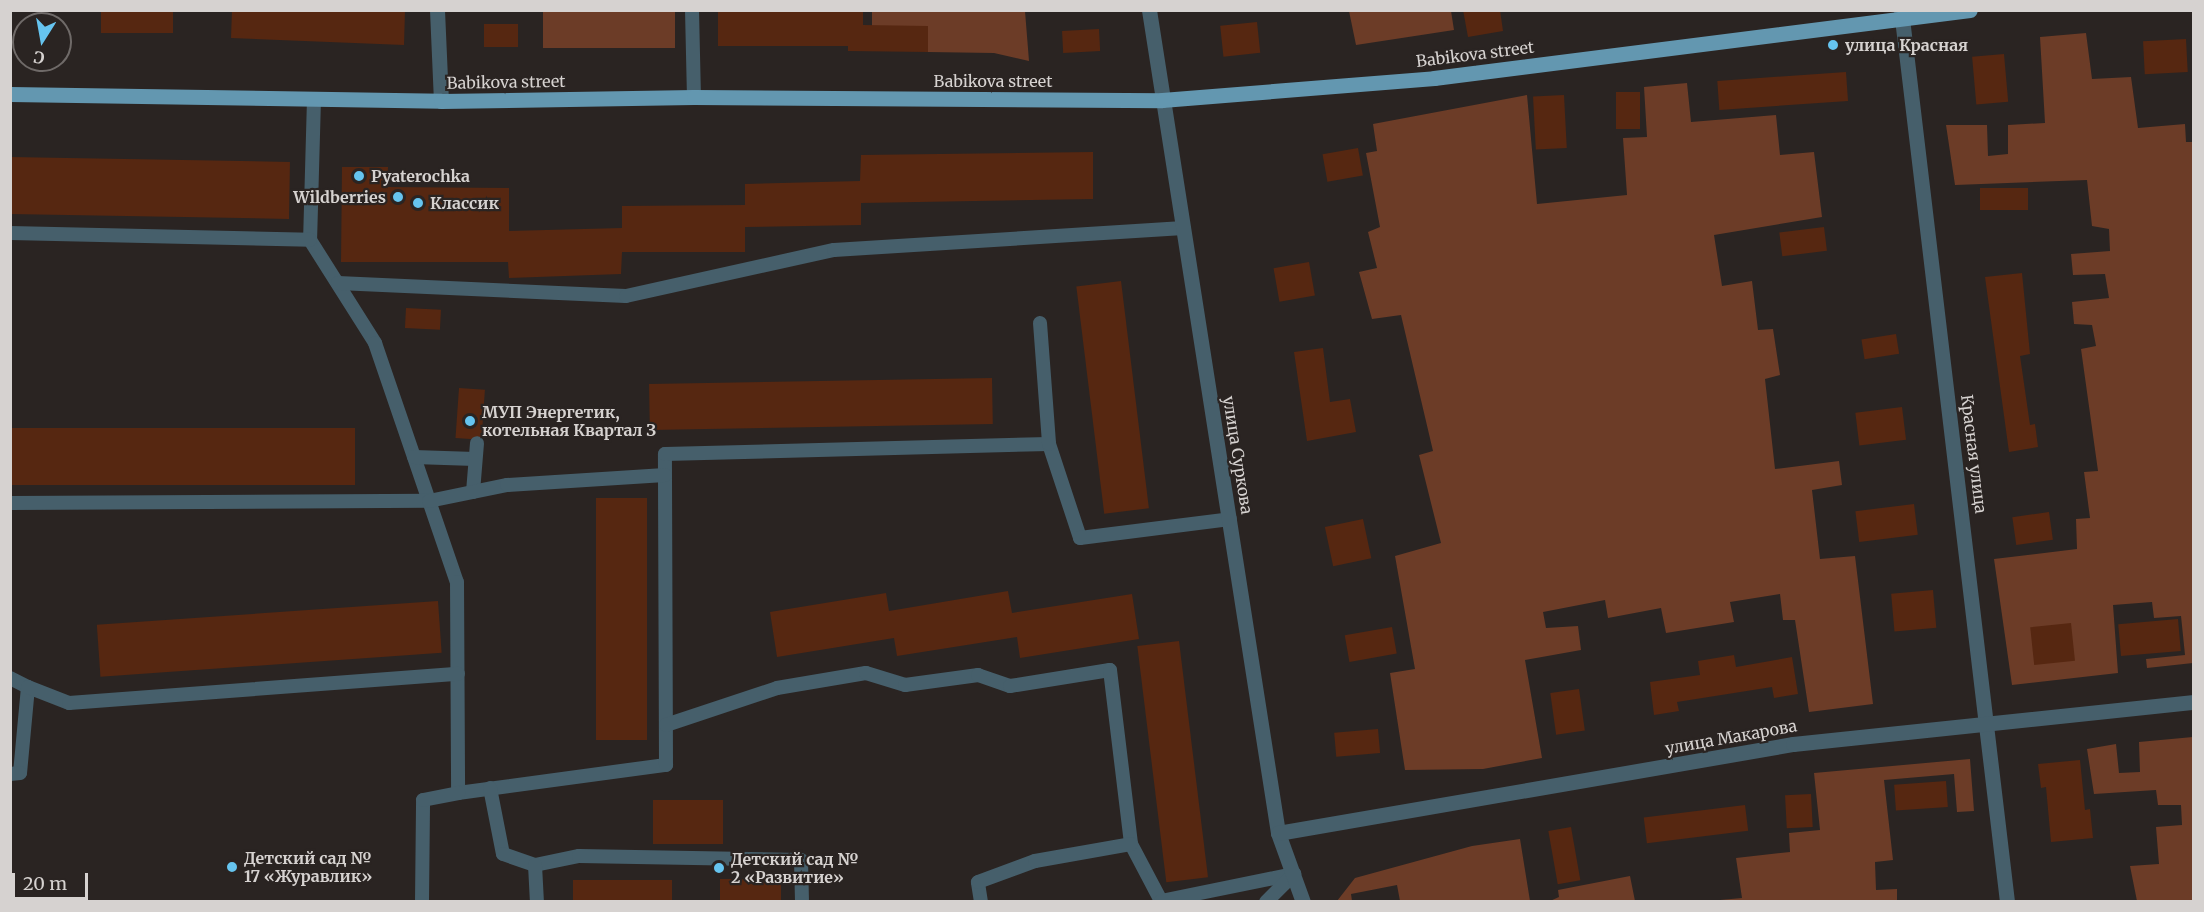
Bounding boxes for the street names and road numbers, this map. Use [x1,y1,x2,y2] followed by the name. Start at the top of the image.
[1415,37,1535,71] street label: Babikova street
[446,71,566,93] street label: Babikova street
[934,71,1052,91] street label: Babikova street
[1957,393,1991,515] street label: Красная улица
[1219,394,1257,516] street label: улица Суркова
[1664,716,1798,758] street label: улица Макарова

